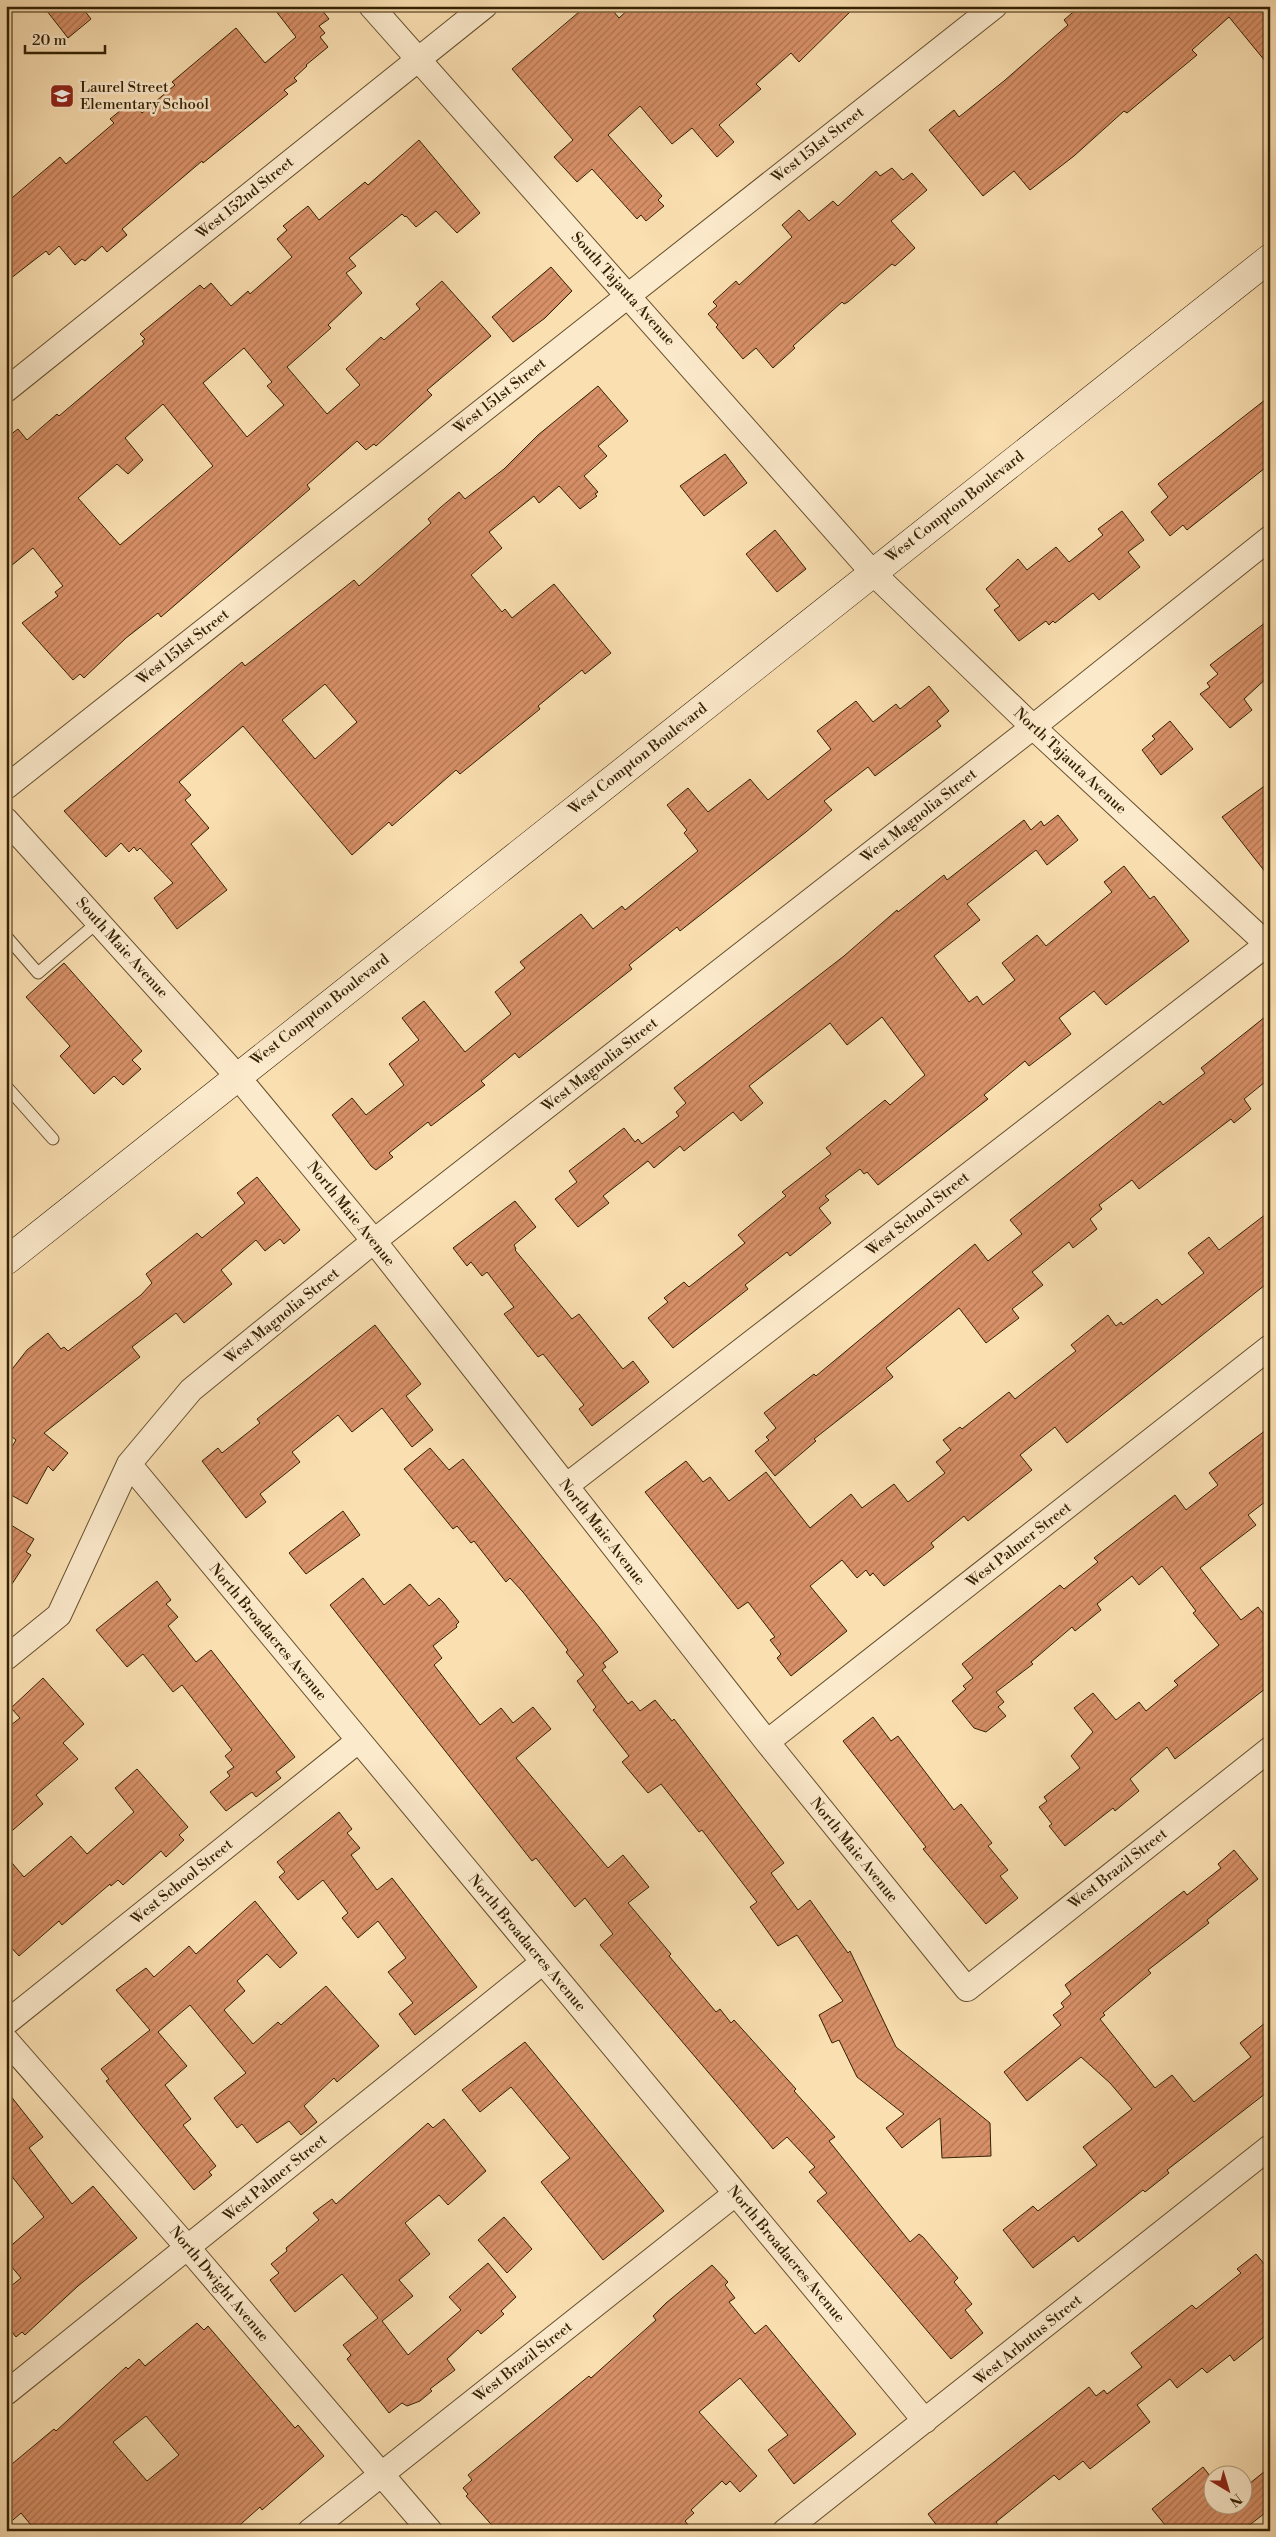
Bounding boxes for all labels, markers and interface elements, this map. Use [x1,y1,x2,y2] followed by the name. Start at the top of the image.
[25,22,105,54] scale bar
[32,31,67,50] text: 20 m
[80,78,209,114] place label: Laurel Street Elementary School
[49,83,75,109] school or university icon: Laurel Street Elementary School
[767,103,869,188] street label: West 151st Street
[192,152,298,244] street label: West 152nd Street
[567,228,679,350] street label: South Tajauta Avenue
[449,354,551,439] street label: West 151st Street
[881,447,1029,568] street label: West Compton Boulevard
[132,605,234,690] street label: West 151st Street
[564,699,712,820] street label: West Compton Boulevard
[1009,704,1131,818] street label: North Tajauta Avenue
[856,764,981,868] street label: West Magnolia Street
[72,894,172,1002] street label: South Maie Avenue
[246,950,394,1071] street label: West Compton Boulevard
[537,1013,662,1117] street label: West Magnolia Street
[303,1158,399,1270] street label: North Maie Avenue
[862,1167,974,1261] street label: West School Street
[220,1263,344,1369] street label: West Magnolia Street
[555,1475,649,1589] street label: North Maie Avenue
[962,1498,1076,1592] street label: West Palmer Street
[205,1559,331,1705] street label: North Broadacres Avenue
[806,1794,902,1906] street label: North Maie Avenue
[1064,1824,1172,1914] street label: West Brazil Street
[126,1835,237,1929] street label: West School Street
[464,1870,590,2016] street label: North Broadacres Avenue
[219,2130,331,2226] street label: West Palmer Street
[723,2181,849,2327] street label: North Broadacres Avenue
[165,2222,273,2346] street label: North Dwight Avenue
[969,2290,1086,2390] street label: West Arbutus Street
[469,2317,577,2407] street label: West Brazil Street
[1204,2464,1254,2514] north arrow
[1225,2489,1245,2510] text: N

